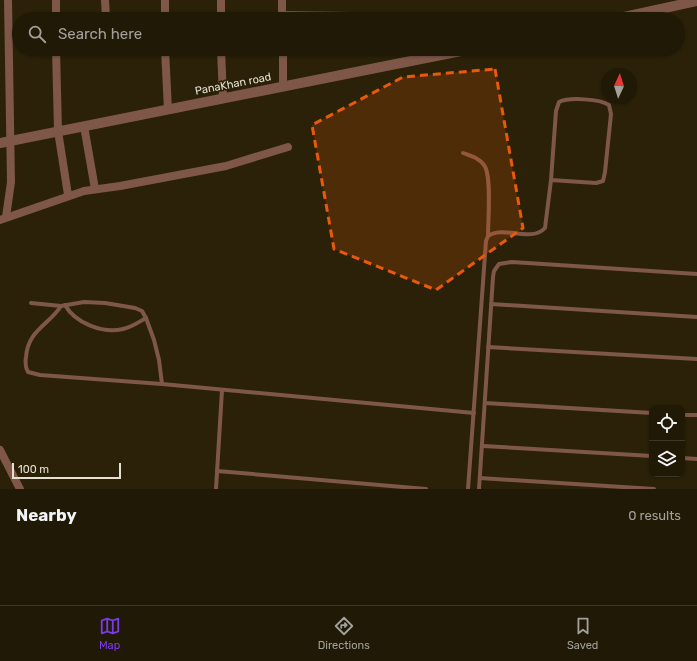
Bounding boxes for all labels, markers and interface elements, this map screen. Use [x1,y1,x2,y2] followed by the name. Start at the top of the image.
[12,12,685,56] search box
[26,23,48,45] icon: search
[58,25,142,43] text: Search here
[601,68,637,104] north arrow
[194,70,272,98] street label: PanaKhan road
[649,405,685,477] map controls
[649,405,685,441] button: locate
[649,441,685,477] button: layers
[12,461,121,480] scale bar
[18,463,49,476] text: 100 m
[16,505,77,525] text: Nearby
[628,508,681,523] text: 0 results
[99,615,121,652] tab: Map
[318,615,370,652] tab: Directions
[567,615,598,652] tab: Saved

